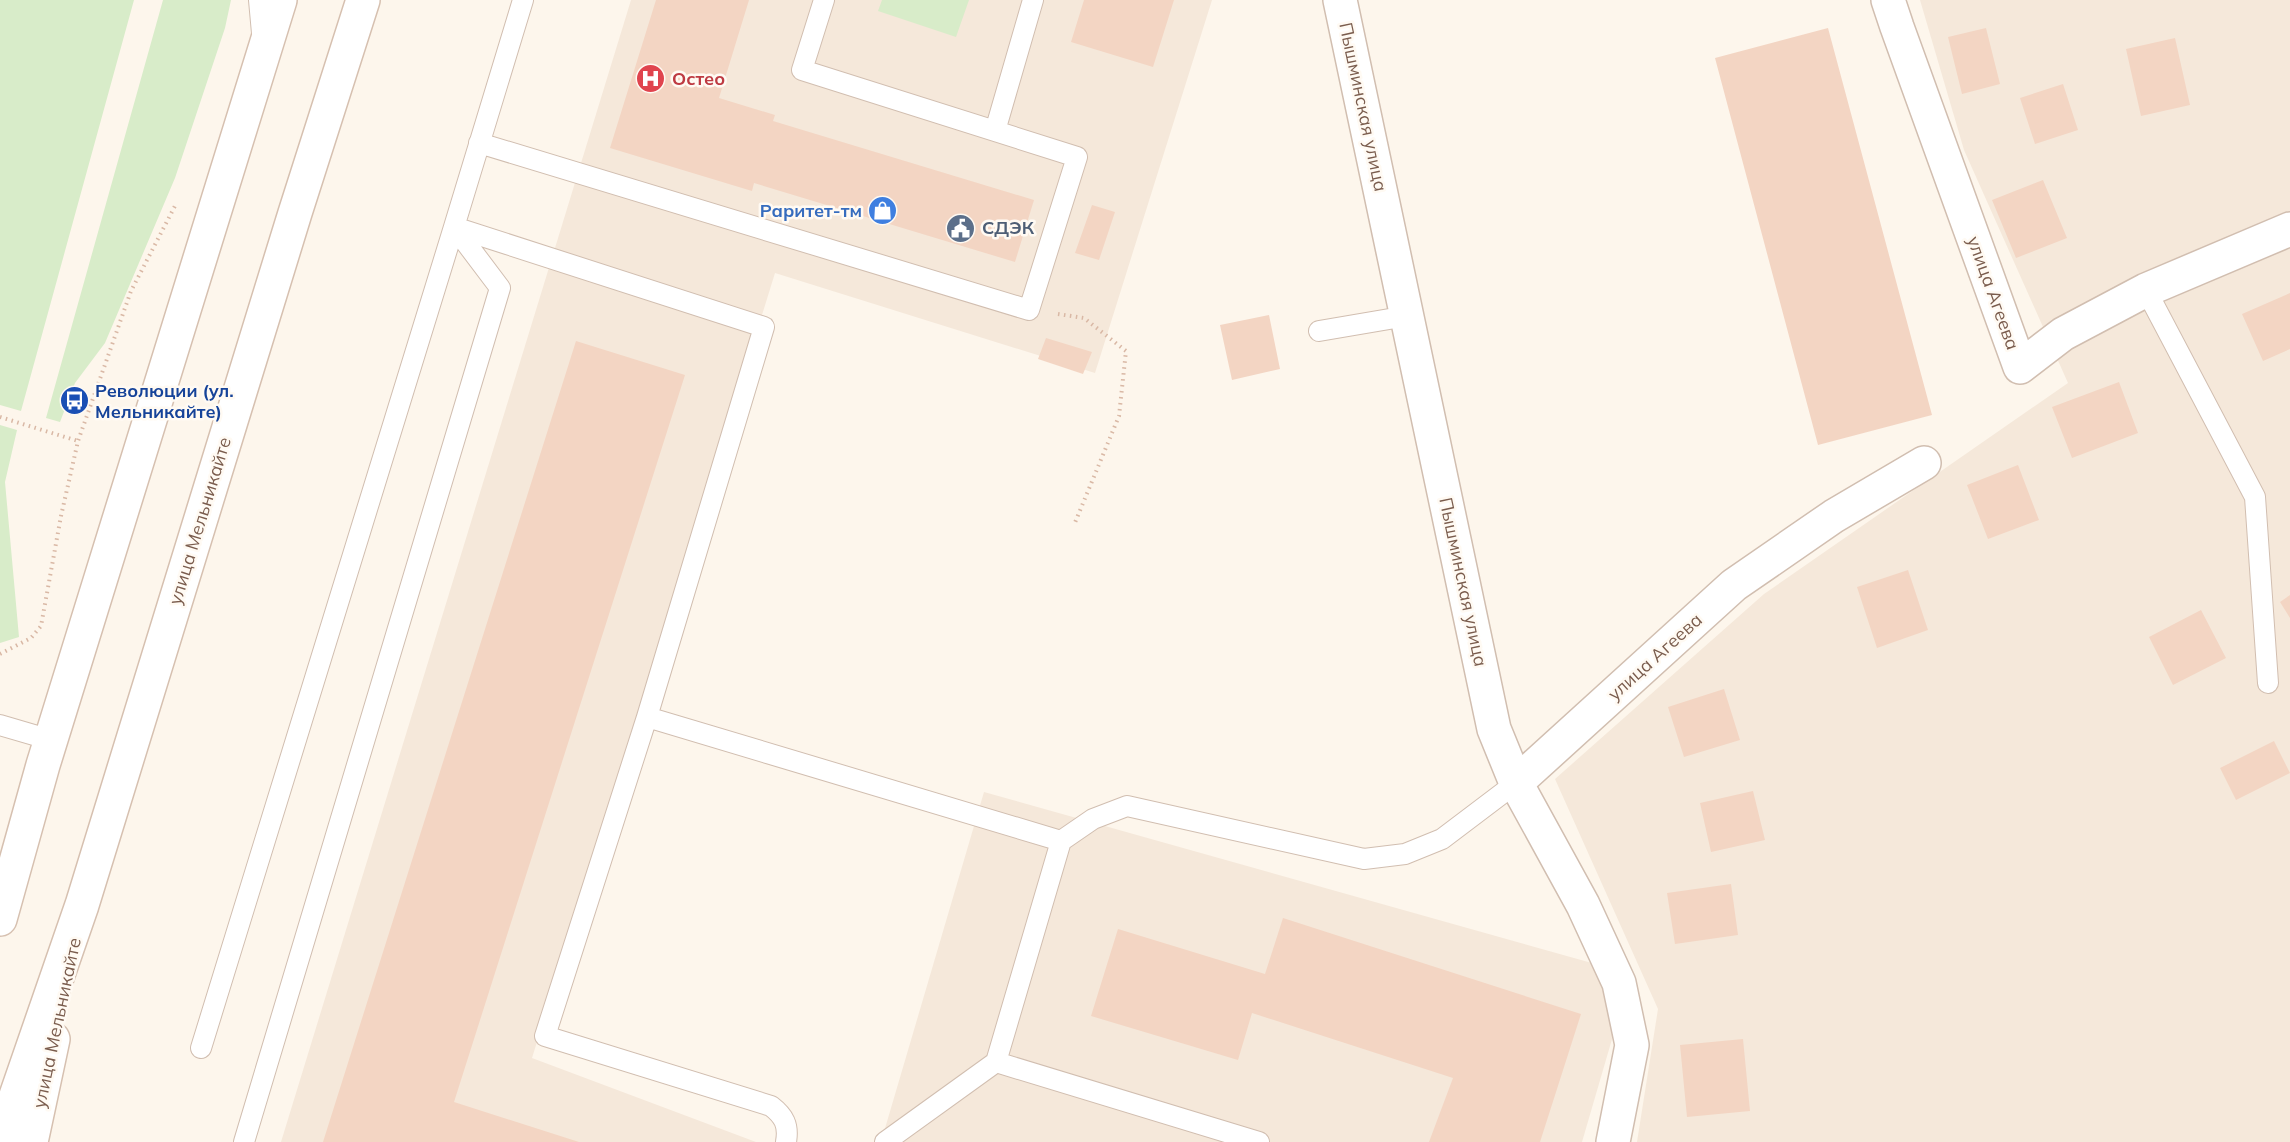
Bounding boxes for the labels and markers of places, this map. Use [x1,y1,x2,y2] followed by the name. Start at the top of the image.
[635,63,667,95] hospital icon: Остео
[672,67,725,90] place label: Остео
[867,195,899,227] shop icon: Раритет-тм
[760,199,862,222] place label: Раритет-тм
[945,212,977,244] public building icon: СДЭК
[982,216,1035,239] place label: СДЭК
[95,379,234,423] place label: Революции (ул. Мельникайте)
[58,385,90,417] bus stop icon: Революции (ул. Мельникайте)

